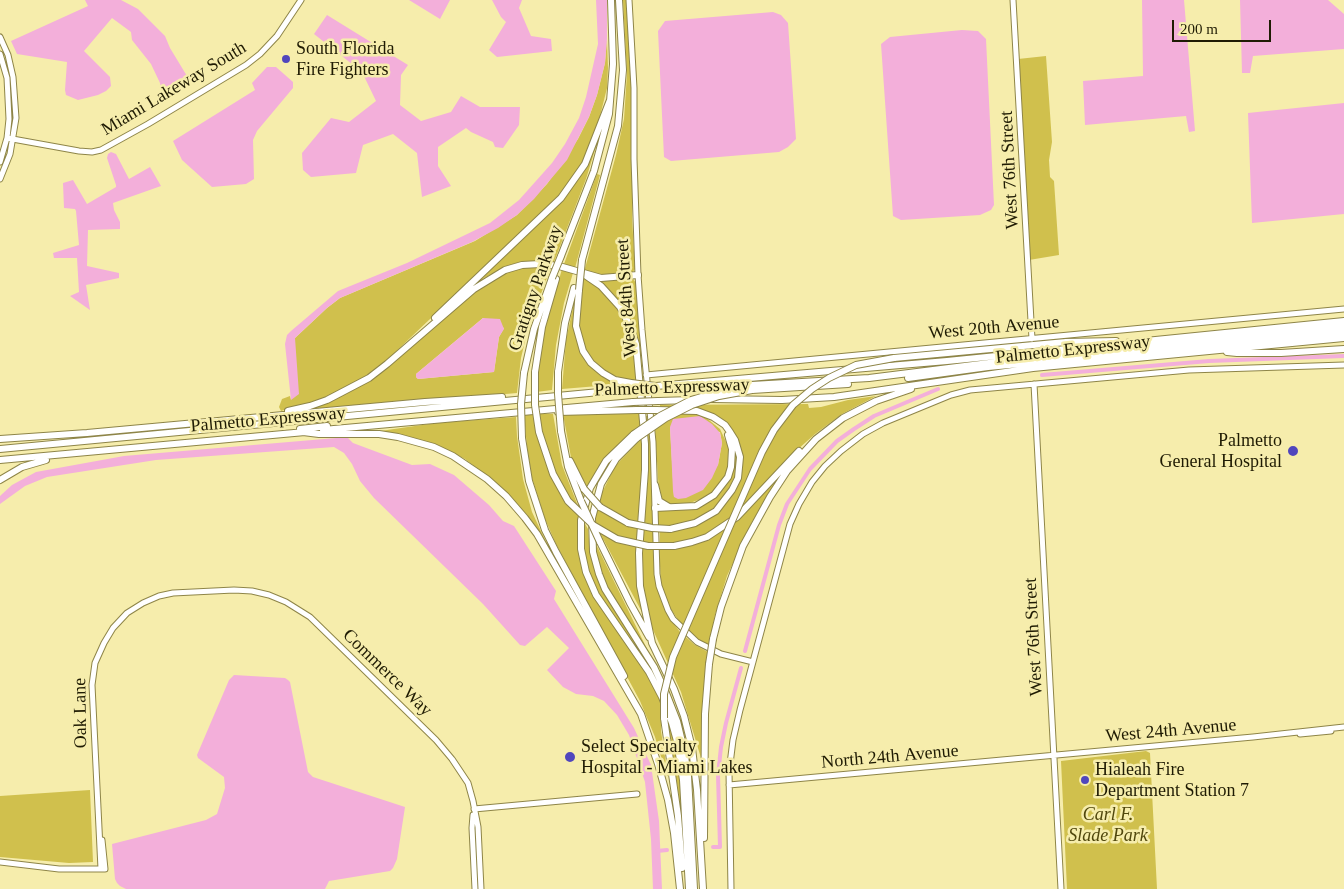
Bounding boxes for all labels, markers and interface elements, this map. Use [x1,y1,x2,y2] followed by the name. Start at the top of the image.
[1174,10,1273,42] scale bar
[1180,21,1218,37] text: 200 m
[98,37,250,141] street label: Miami Lakeway South
[296,38,395,80] place label: South Florida Fire Fighters
[280,53,292,65] marker: South Florida Fire Fighters
[996,110,1024,230] street label: West 76th Street
[504,222,568,354] street label: Gratigny Parkway
[612,238,642,358] street label: West 84th Street
[928,312,1060,344] street label: West 20th Avenue
[995,331,1151,369] street label: Palmetto Expressway
[594,374,750,402] street label: Palmetto Expressway
[190,402,346,438] street label: Palmetto Expressway
[1160,430,1282,472] place label: Palmetto General Hospital
[1286,444,1300,458] marker: Palmetto General Hospital
[1020,577,1048,697] street label: West 76th Street
[338,625,436,721] street label: Commerce Way
[70,678,92,748] street label: Oak Lane
[1105,715,1237,747] street label: West 24th Avenue
[581,736,752,779] place label: Select Specialty Hospital - Miami Lakes
[821,740,959,774] street label: North 24th Avenue
[563,750,577,764] marker: Select Specialty Hospital - Miami Lakes
[1095,759,1249,802] place label: Hialeah Fire Department Station 7
[1079,774,1091,786] marker: Hialeah Fire Department Station 7
[1068,804,1148,846] park label: Carl F. Slade Park

